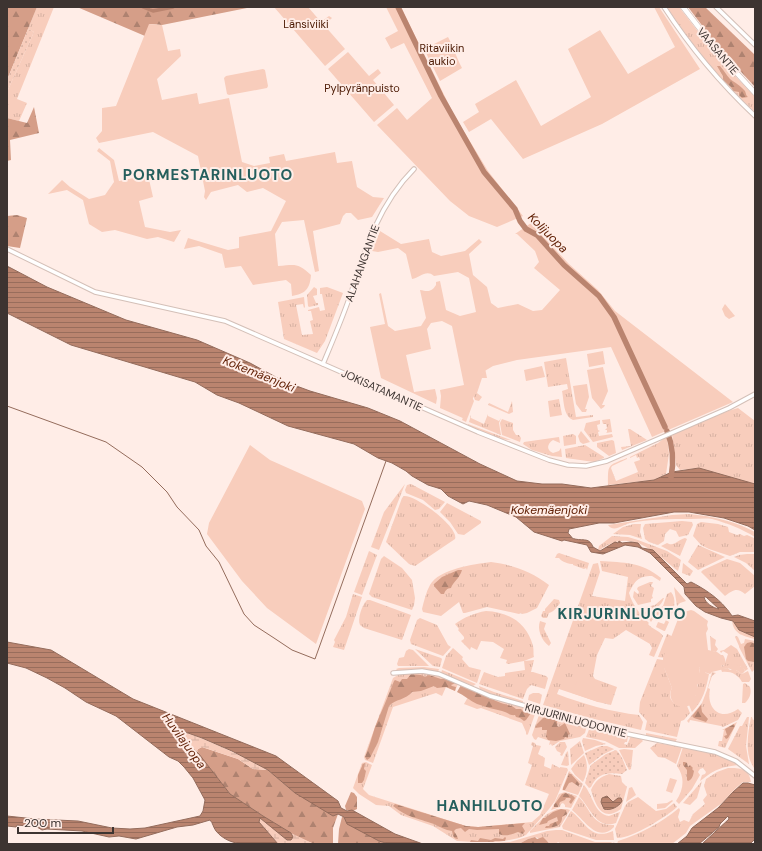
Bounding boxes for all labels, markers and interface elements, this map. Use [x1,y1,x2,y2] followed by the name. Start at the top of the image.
[283,17,329,31] park label: Länsiviiki
[694,25,742,77] street label: VAASANTIE
[420,41,464,68] park label: Ritaviikin aukio
[324,81,400,95] park label: Pylpyränpuisto
[123,165,293,185] district label: PORMESTARINLUOTO
[525,210,572,257] water label: Kolijuopa
[342,223,382,303] street label: ALAHANGANTIE
[221,352,298,396] water label: Kokemäenjoki
[339,366,425,414] street label: JOKISATAMANTIE
[511,502,588,518] water label: Kokemäenjoki
[557,604,687,624] district label: KIRJURINLUOTO
[524,700,628,740] street label: KIRJURINLUODONTIE
[158,710,210,772] water label: Huvilajuopa
[436,796,544,816] district label: HANHILUOTO
[18,809,113,835] scale bar
[24,815,61,831] text: 200 m

